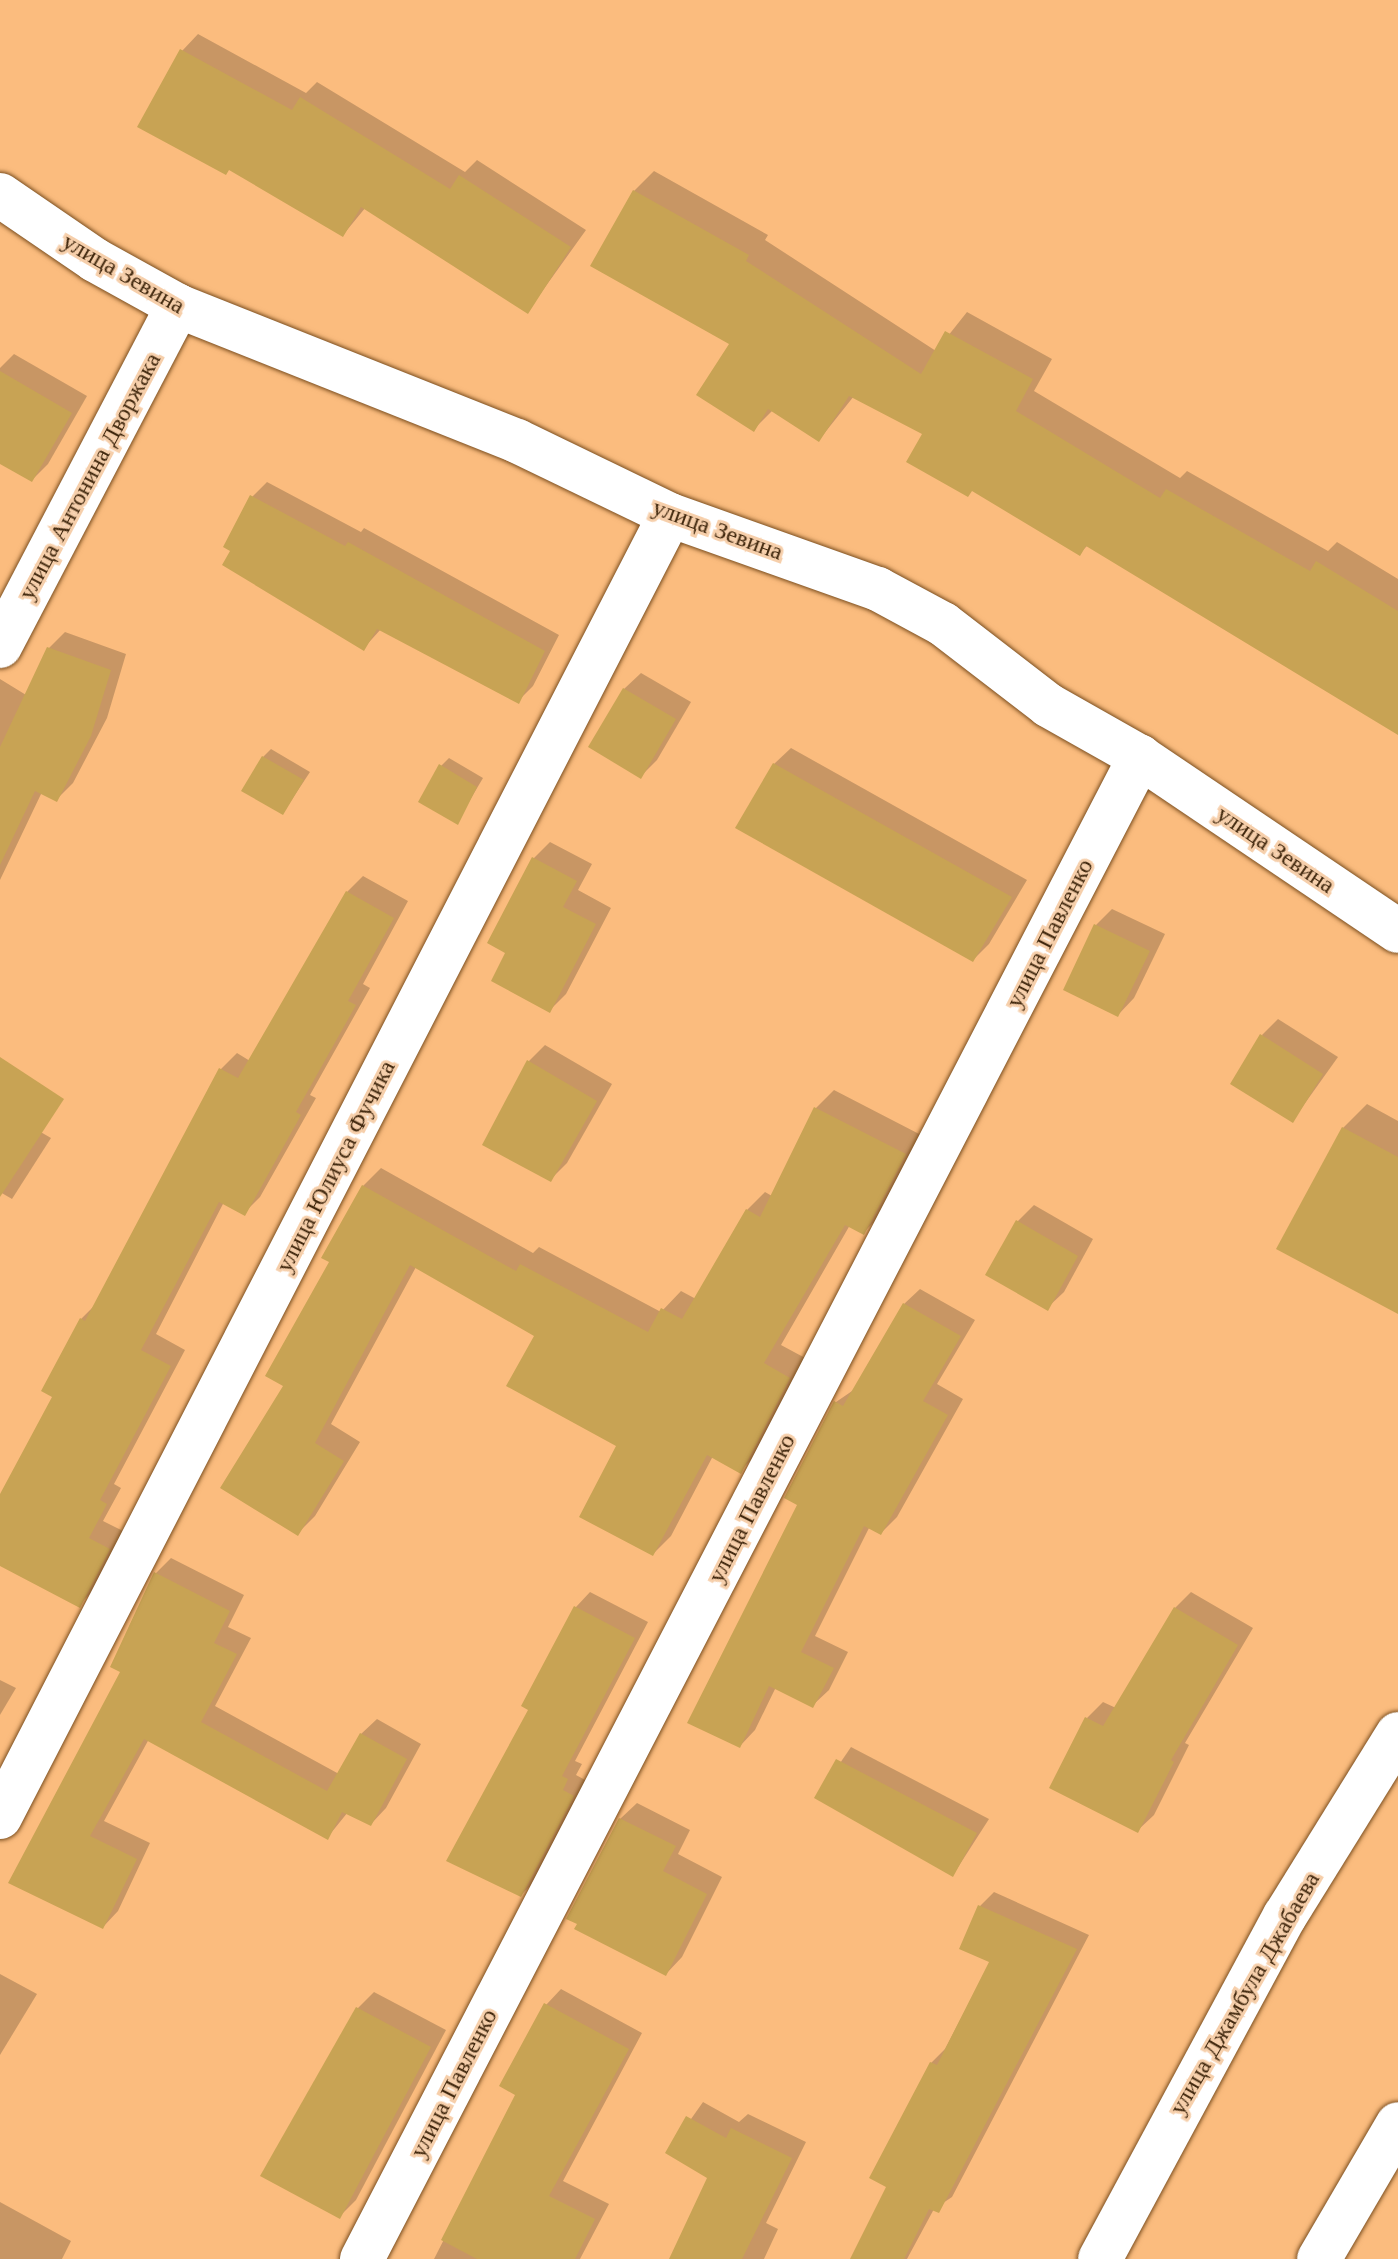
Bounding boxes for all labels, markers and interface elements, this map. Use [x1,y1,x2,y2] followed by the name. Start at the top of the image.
[58,226,190,320] street label: улица Зевина
[12,348,166,604] street label: улица Антонина Дворжака
[649,492,787,566] street label: улица Зевина
[1211,799,1341,899] street label: улица Зевина
[999,854,1099,1012] street label: улица Павленко
[269,1055,401,1277] street label: улица Юлиуса Фучика
[701,1429,801,1587] street label: улица Павленко
[1163,1867,1325,2119] street label: улица Джамбула Джабаева
[403,2004,503,2162] street label: улица Павленко

